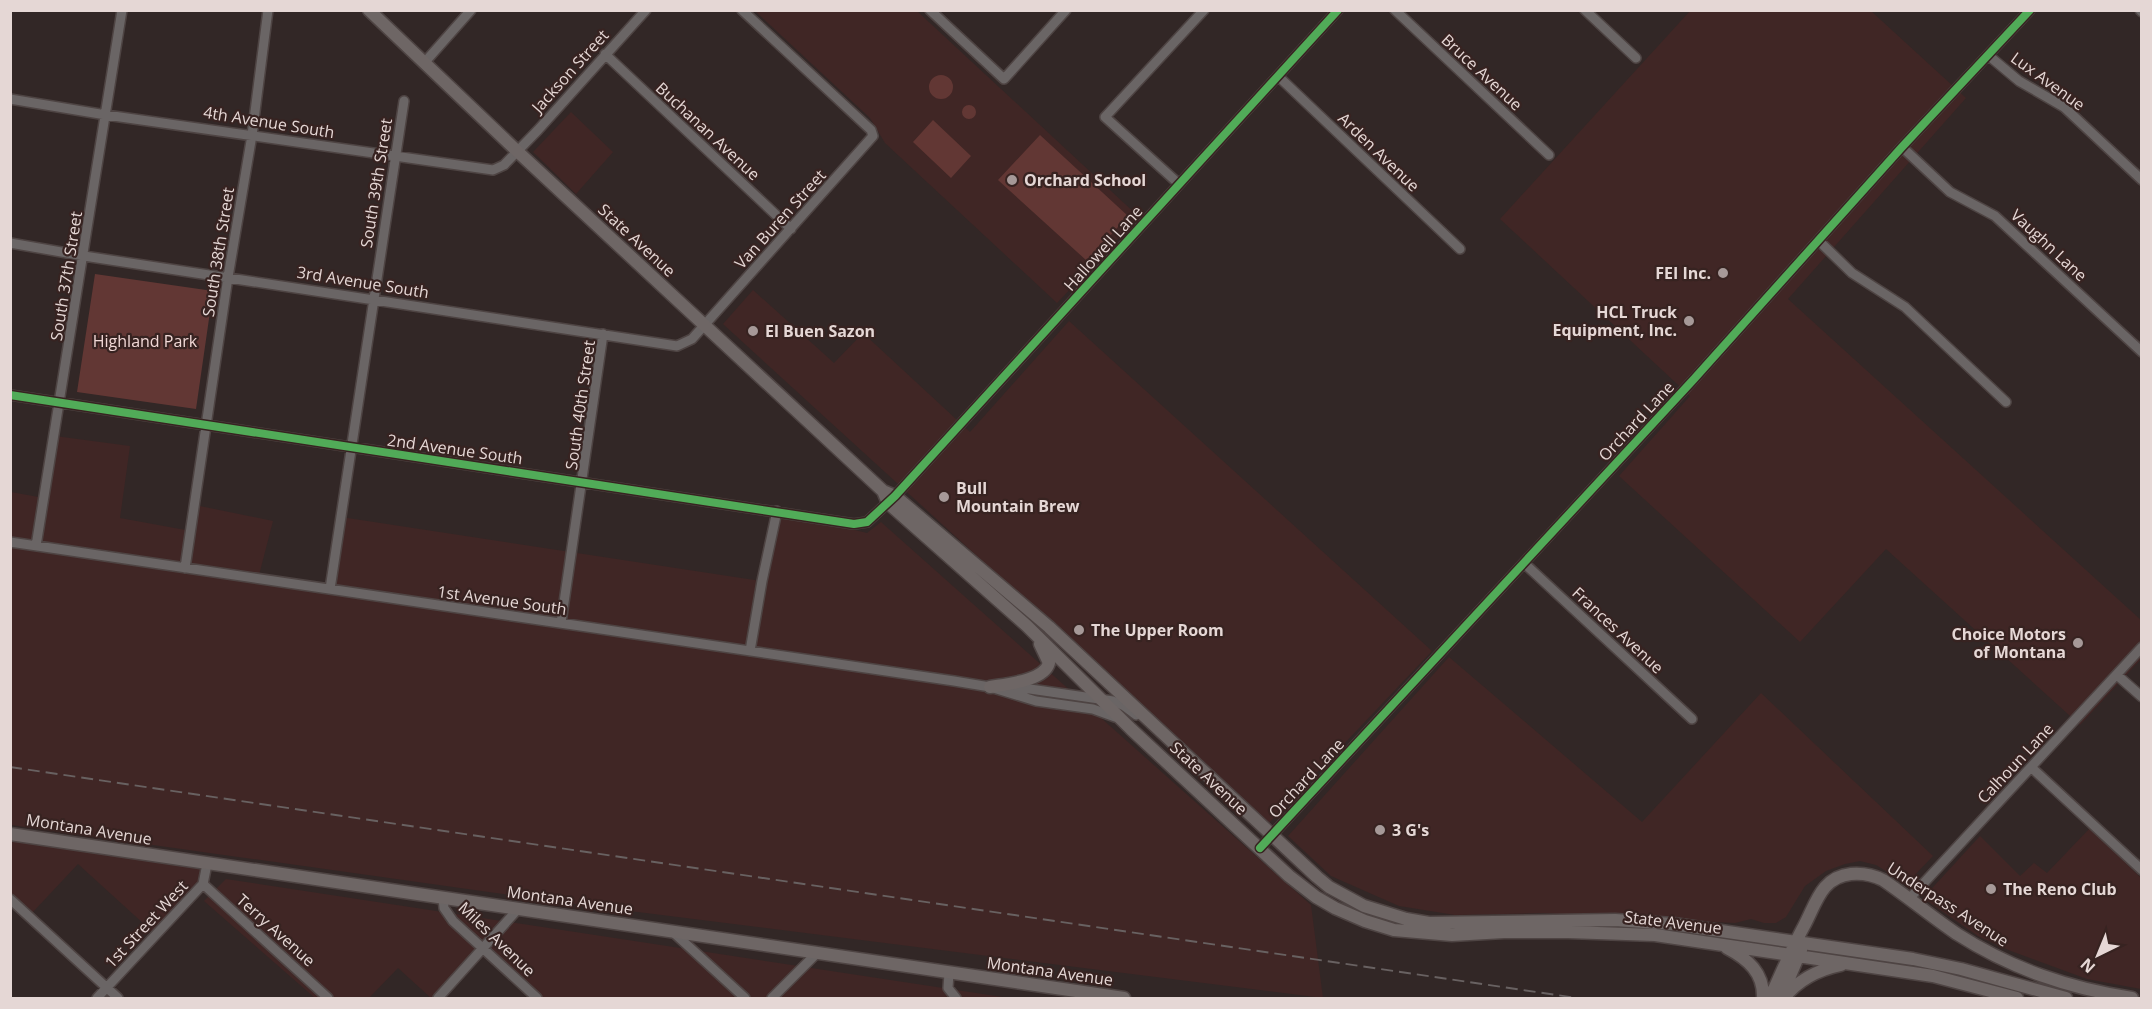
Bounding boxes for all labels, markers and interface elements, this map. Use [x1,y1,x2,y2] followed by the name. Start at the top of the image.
[525,24,614,119] street label: Jackson Street
[1437,29,1527,115] street label: Bruce Avenue
[2007,47,2089,115] street label: Lux Avenue
[651,77,765,185] street label: Buchanan Avenue
[202,101,336,143] street label: 4th Avenue South
[1334,108,1424,196] street label: Arden Avenue
[355,117,397,249] street label: South 39th Street
[729,164,831,273] street label: Van Buren Street
[1024,169,1146,191] place label: Orchard School
[1005,173,1019,187] marker: Orchard School
[197,186,239,318] street label: South 38th Street
[594,199,680,281] street label: State Avenue
[1059,200,1147,296] street label: Hallowell Lane
[2006,204,2092,286] street label: Vaughn Lane
[45,210,87,342] street label: South 37th Street
[295,261,431,303] street label: 3rd Avenue South
[1655,262,1711,284] place label: FEI Inc.
[1716,266,1730,280] marker: FEI Inc.
[1552,301,1677,341] place label: HCL Truck Equipment, Inc.
[1682,314,1696,328] marker: HCL Truck Equipment, Inc.
[765,320,875,342] place label: El Buen Sazon
[746,324,760,338] marker: El Buen Sazon
[93,330,198,352] park label: Highland Park
[560,339,600,471] street label: South 40th Street
[1593,376,1679,466] street label: Orchard Lane
[386,429,524,469] street label: 2nd Avenue South
[956,477,1080,517] place label: Bull Mountain Brew
[937,490,951,504] marker: Bull Mountain Brew
[436,580,568,620] street label: 1st Avenue South
[1567,582,1669,678] street label: Frances Avenue
[1091,619,1224,641] place label: The Upper Room
[1072,623,1086,637] marker: The Upper Room
[1952,623,2066,663] place label: Choice Motors of Montana
[2071,636,2085,650] marker: Choice Motors of Montana
[1972,718,2058,808] street label: Calhoun Lane
[1263,733,1349,823] street label: Orchard Lane
[1166,737,1252,819] street label: State Avenue
[25,808,153,850] street label: Montana Avenue
[1392,819,1429,841] place label: 3 G's
[1373,823,1387,837] marker: 3 G's
[1883,856,2013,952] street label: Underpass Avenue
[100,875,193,973] street label: 1st Street West
[2003,878,2117,900] place label: The Reno Club
[506,880,634,920] street label: Montana Avenue
[1984,882,1998,896] marker: The Reno Club
[232,889,320,971] street label: Terry Avenue
[454,897,540,981] street label: Miles Avenue
[1623,905,1723,939] street label: State Avenue
[2068,925,2128,985] north arrow
[986,951,1114,991] street label: Montana Avenue
[2076,953,2100,978] text: N

